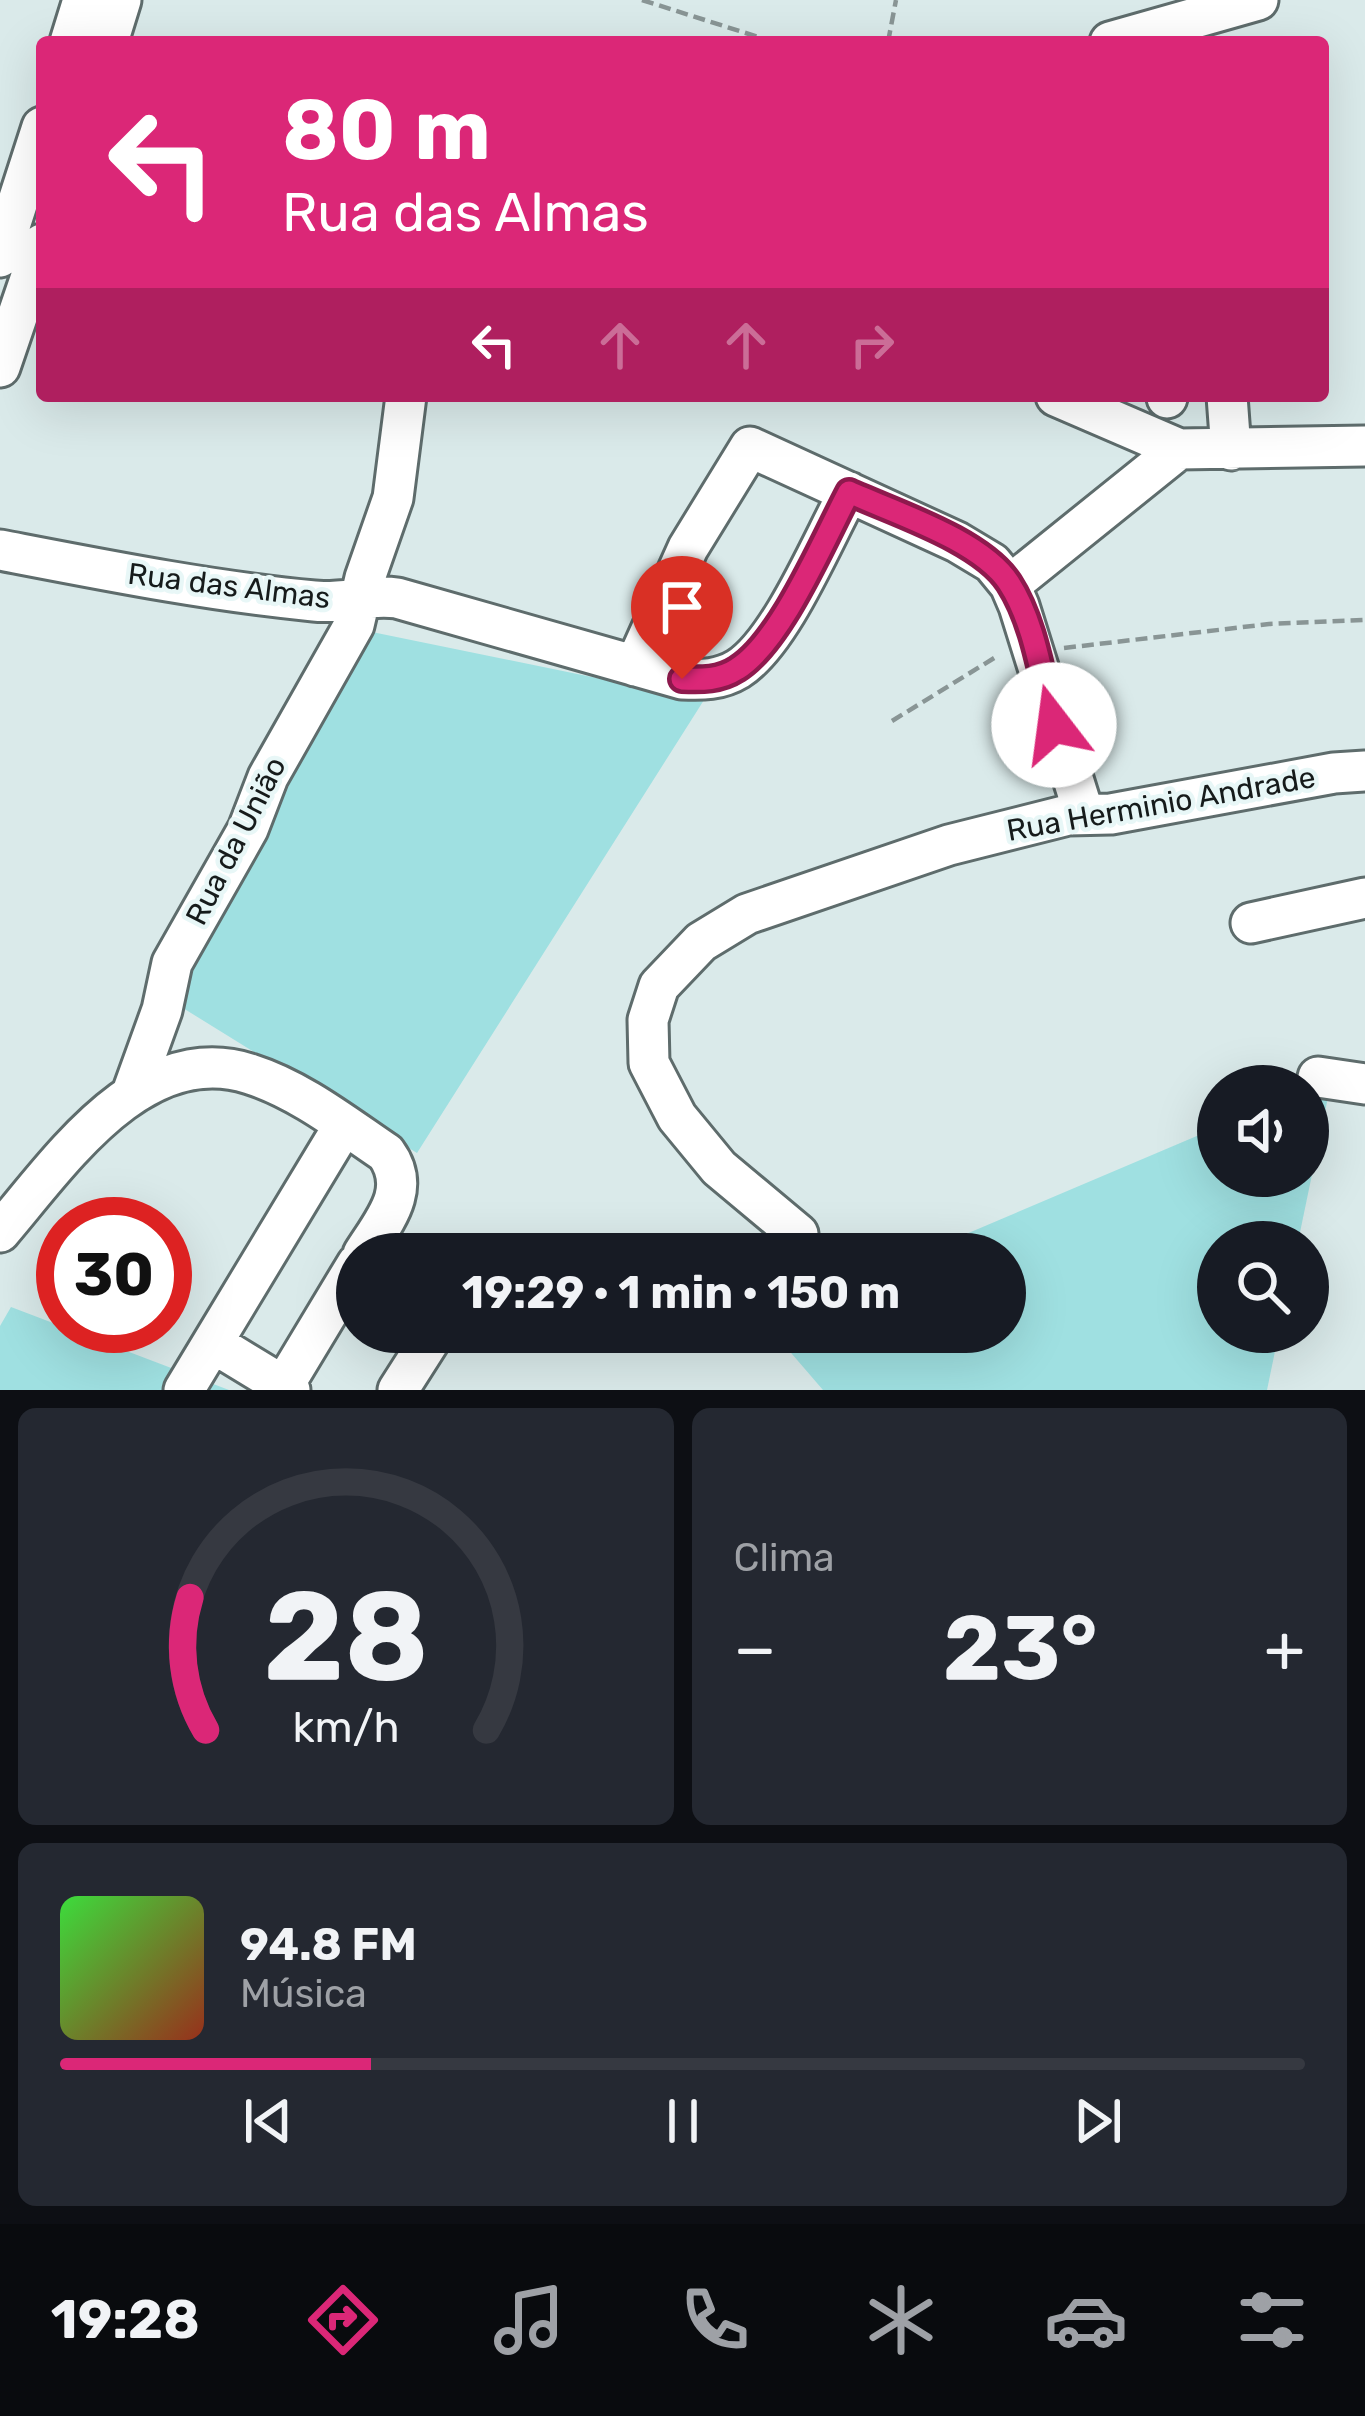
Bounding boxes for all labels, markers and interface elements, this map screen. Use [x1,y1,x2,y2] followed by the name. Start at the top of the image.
[282,80,491,180] text: 80 m
[84,84,240,240] icon: left
[282,181,649,245] text: Rua das Almas
[461,312,527,378] icon: left
[587,312,653,378] icon: ahead
[713,312,779,378] icon: ahead
[839,312,905,378] icon: right
[126,556,332,616] street label: Rua das Almas
[631,556,733,679] pin
[649,574,715,640] icon: arrive
[991,662,1117,788] position arrow
[178,751,294,931] street label: Rua da União
[1004,759,1318,849] street label: Rua Herminio Andrade
[1197,1065,1329,1353] map controls
[1197,1065,1329,1197] button: sound
[36,1197,192,1353] speed limit sign: 30
[1197,1221,1329,1353] button: search
[462,1266,900,1319] text: 19:29 · 1 min · 150 m
[734,1535,835,1581] text: Clima
[263,1562,429,1710] text: 28
[943,1595,1098,1702] text: 23°
[734,1609,776,1688] text: −
[1264,1609,1305,1688] text: +
[292,1701,399,1752] text: km/h
[240,1918,417,1971] text: 94.8 FM
[240,1971,367,2017] text: Música
[235,2088,301,2154] icon: previous
[650,2088,716,2154] icon: pause
[1065,2088,1131,2154] icon: next
[301,2278,385,2362] icon: directions
[487,2278,571,2362] icon: music
[673,2278,757,2362] icon: phone
[859,2278,943,2362] icon: climate
[1044,2278,1128,2362] icon: car
[1230,2278,1314,2362] icon: filters
[51,2288,200,2352] text: 19:28

